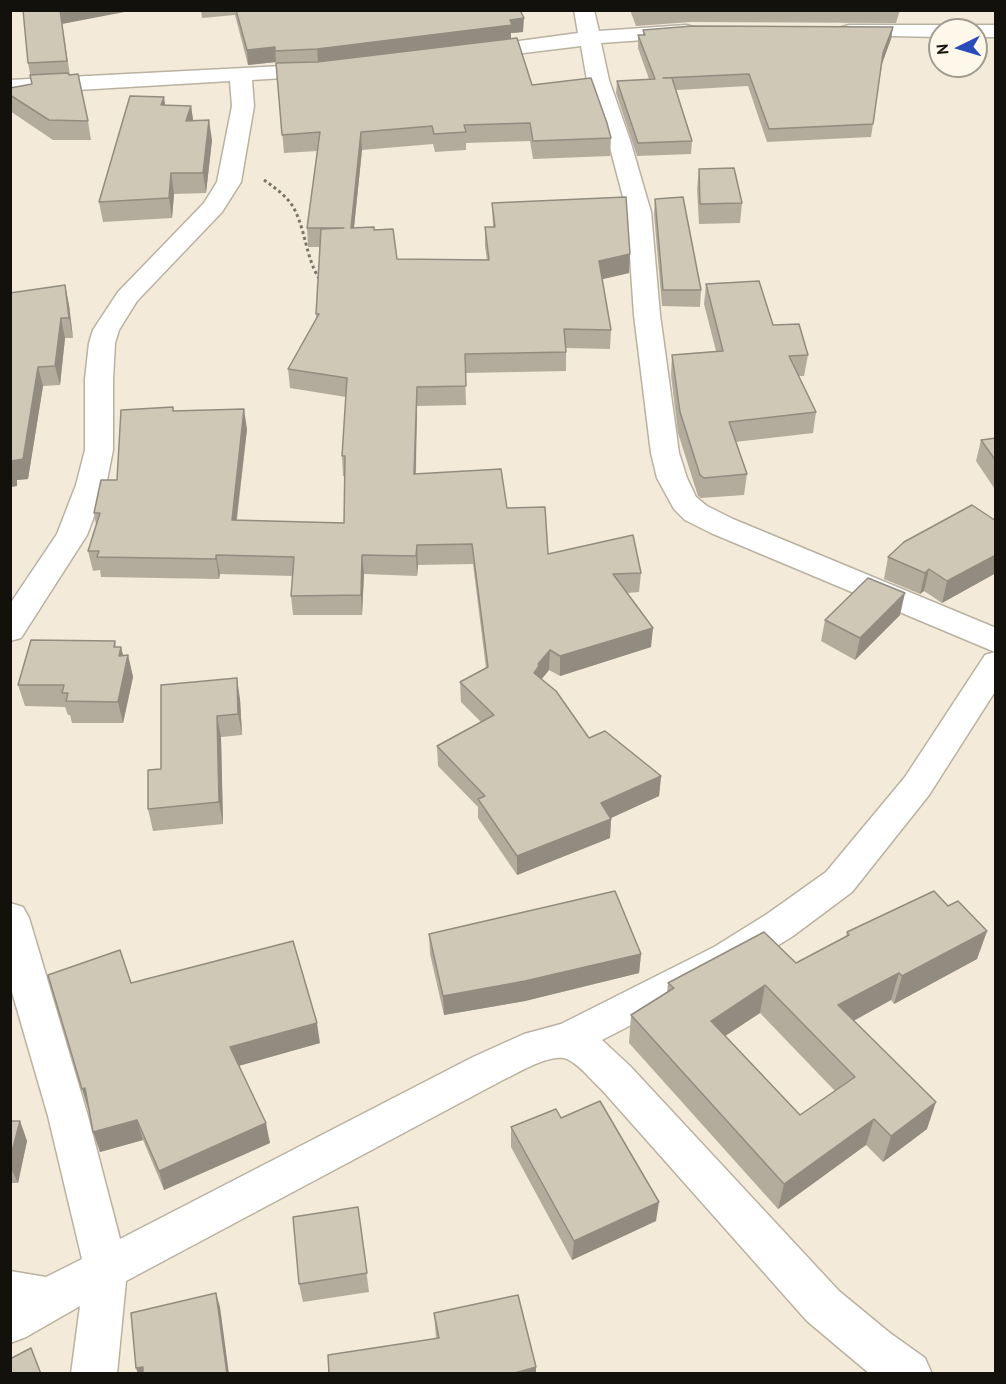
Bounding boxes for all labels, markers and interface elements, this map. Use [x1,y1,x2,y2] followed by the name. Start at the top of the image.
[928,18,988,78] north arrow
[932,43,952,56] text: N

